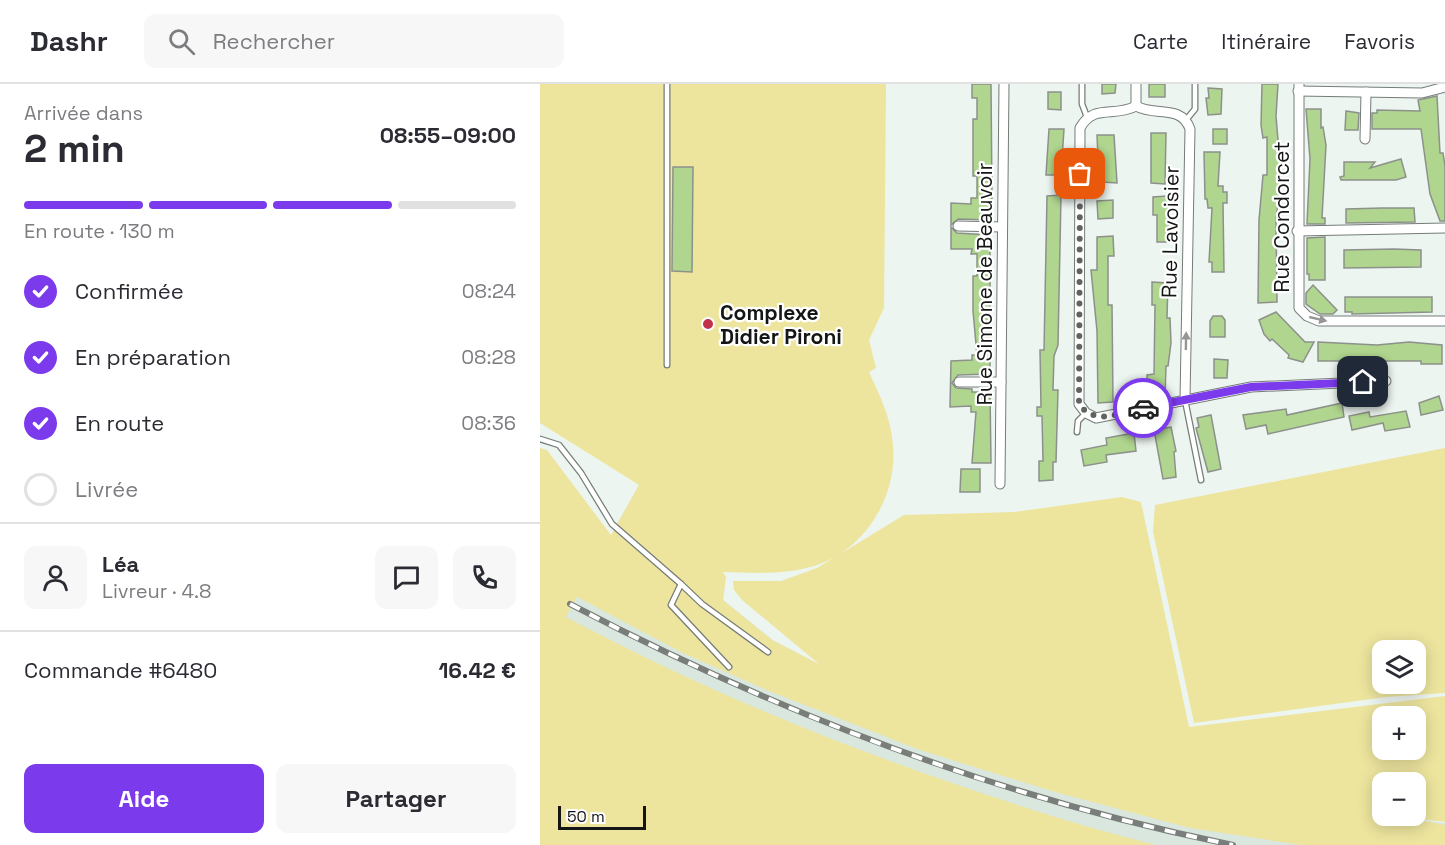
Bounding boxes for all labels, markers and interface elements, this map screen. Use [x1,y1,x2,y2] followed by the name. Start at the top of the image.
[144,14,564,68] search box
[30,23,108,59] text: Dashr
[165,25,198,58] icon: search
[213,27,335,55] text: Rechercher
[1133,28,1188,55] text: Carte
[1221,28,1311,55] text: Itinéraire
[1344,28,1415,55] text: Favoris
[24,100,143,126] text: Arrivée dans
[380,121,516,149] text: 08:55–09:00
[24,124,125,173] text: 2 min
[1268,141,1295,293] street label: Rue Condorcet
[1054,148,1105,199] pin
[1063,157,1096,190] icon: bag
[971,162,998,405] street label: Rue Simone de Beauvoir
[1155,165,1185,298] street label: Rue Lavoisier
[24,218,175,244] text: En route · 130 m
[24,275,57,308] icon: check
[75,277,184,305] text: Confirmée
[462,278,516,304] text: 08:24
[720,299,842,350] place label: Complexe Didier Pironi
[1309,315,1328,324] one-way arrow
[701,317,715,331] marker: Complexe Didier Pironi
[1182,332,1191,351] one-way arrow
[24,341,57,374] icon: check
[75,343,231,371] text: En préparation
[461,344,516,370] text: 08:28
[1337,356,1388,407] pin
[1346,365,1379,398] icon: home
[1113,378,1173,438] courier
[1127,392,1160,425] icon: car
[24,407,57,440] icon: check
[75,409,164,437] text: En route
[461,410,516,436] text: 08:36
[75,475,138,503] text: Livrée
[24,546,87,609] button: person
[375,546,438,609] button: chat
[453,546,516,609] button: phone
[102,550,139,578] text: Léa
[102,578,211,604] text: Livreur · 4.8
[1372,640,1426,826] map controls
[1372,640,1426,694] button: layers
[24,656,217,684] text: Commande #6480
[438,656,516,684] text: 16.42 €
[1372,706,1426,760] button: +
[24,764,264,833] button: Aide
[276,764,516,833] button: Partager
[1372,772,1426,826] button: −
[558,803,646,830] scale bar
[567,806,605,827] text: 50 m

